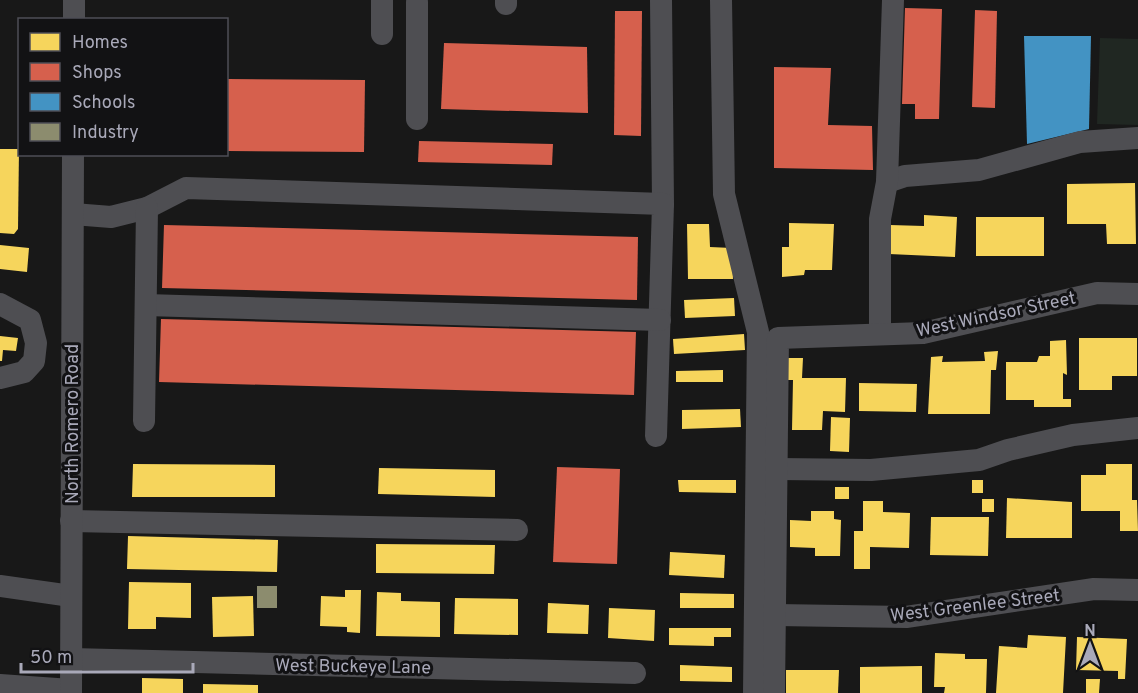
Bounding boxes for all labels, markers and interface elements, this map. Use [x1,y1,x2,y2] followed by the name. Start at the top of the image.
[18,18,228,156] legend
[72,32,128,55] text: Homes
[72,62,122,85] text: Shops
[72,92,135,115] text: Schools
[72,122,139,145] text: Industry
[914,287,1078,344] street label: West Windsor Street
[62,344,85,504] street label: North Romero Road
[889,585,1061,628] street label: West Greenlee Street
[1060,615,1120,675] north arrow
[1084,622,1096,642] text: N
[21,636,194,674] scale bar
[30,647,72,670] text: 50 m
[275,655,431,680] street label: West Buckeye Lane

